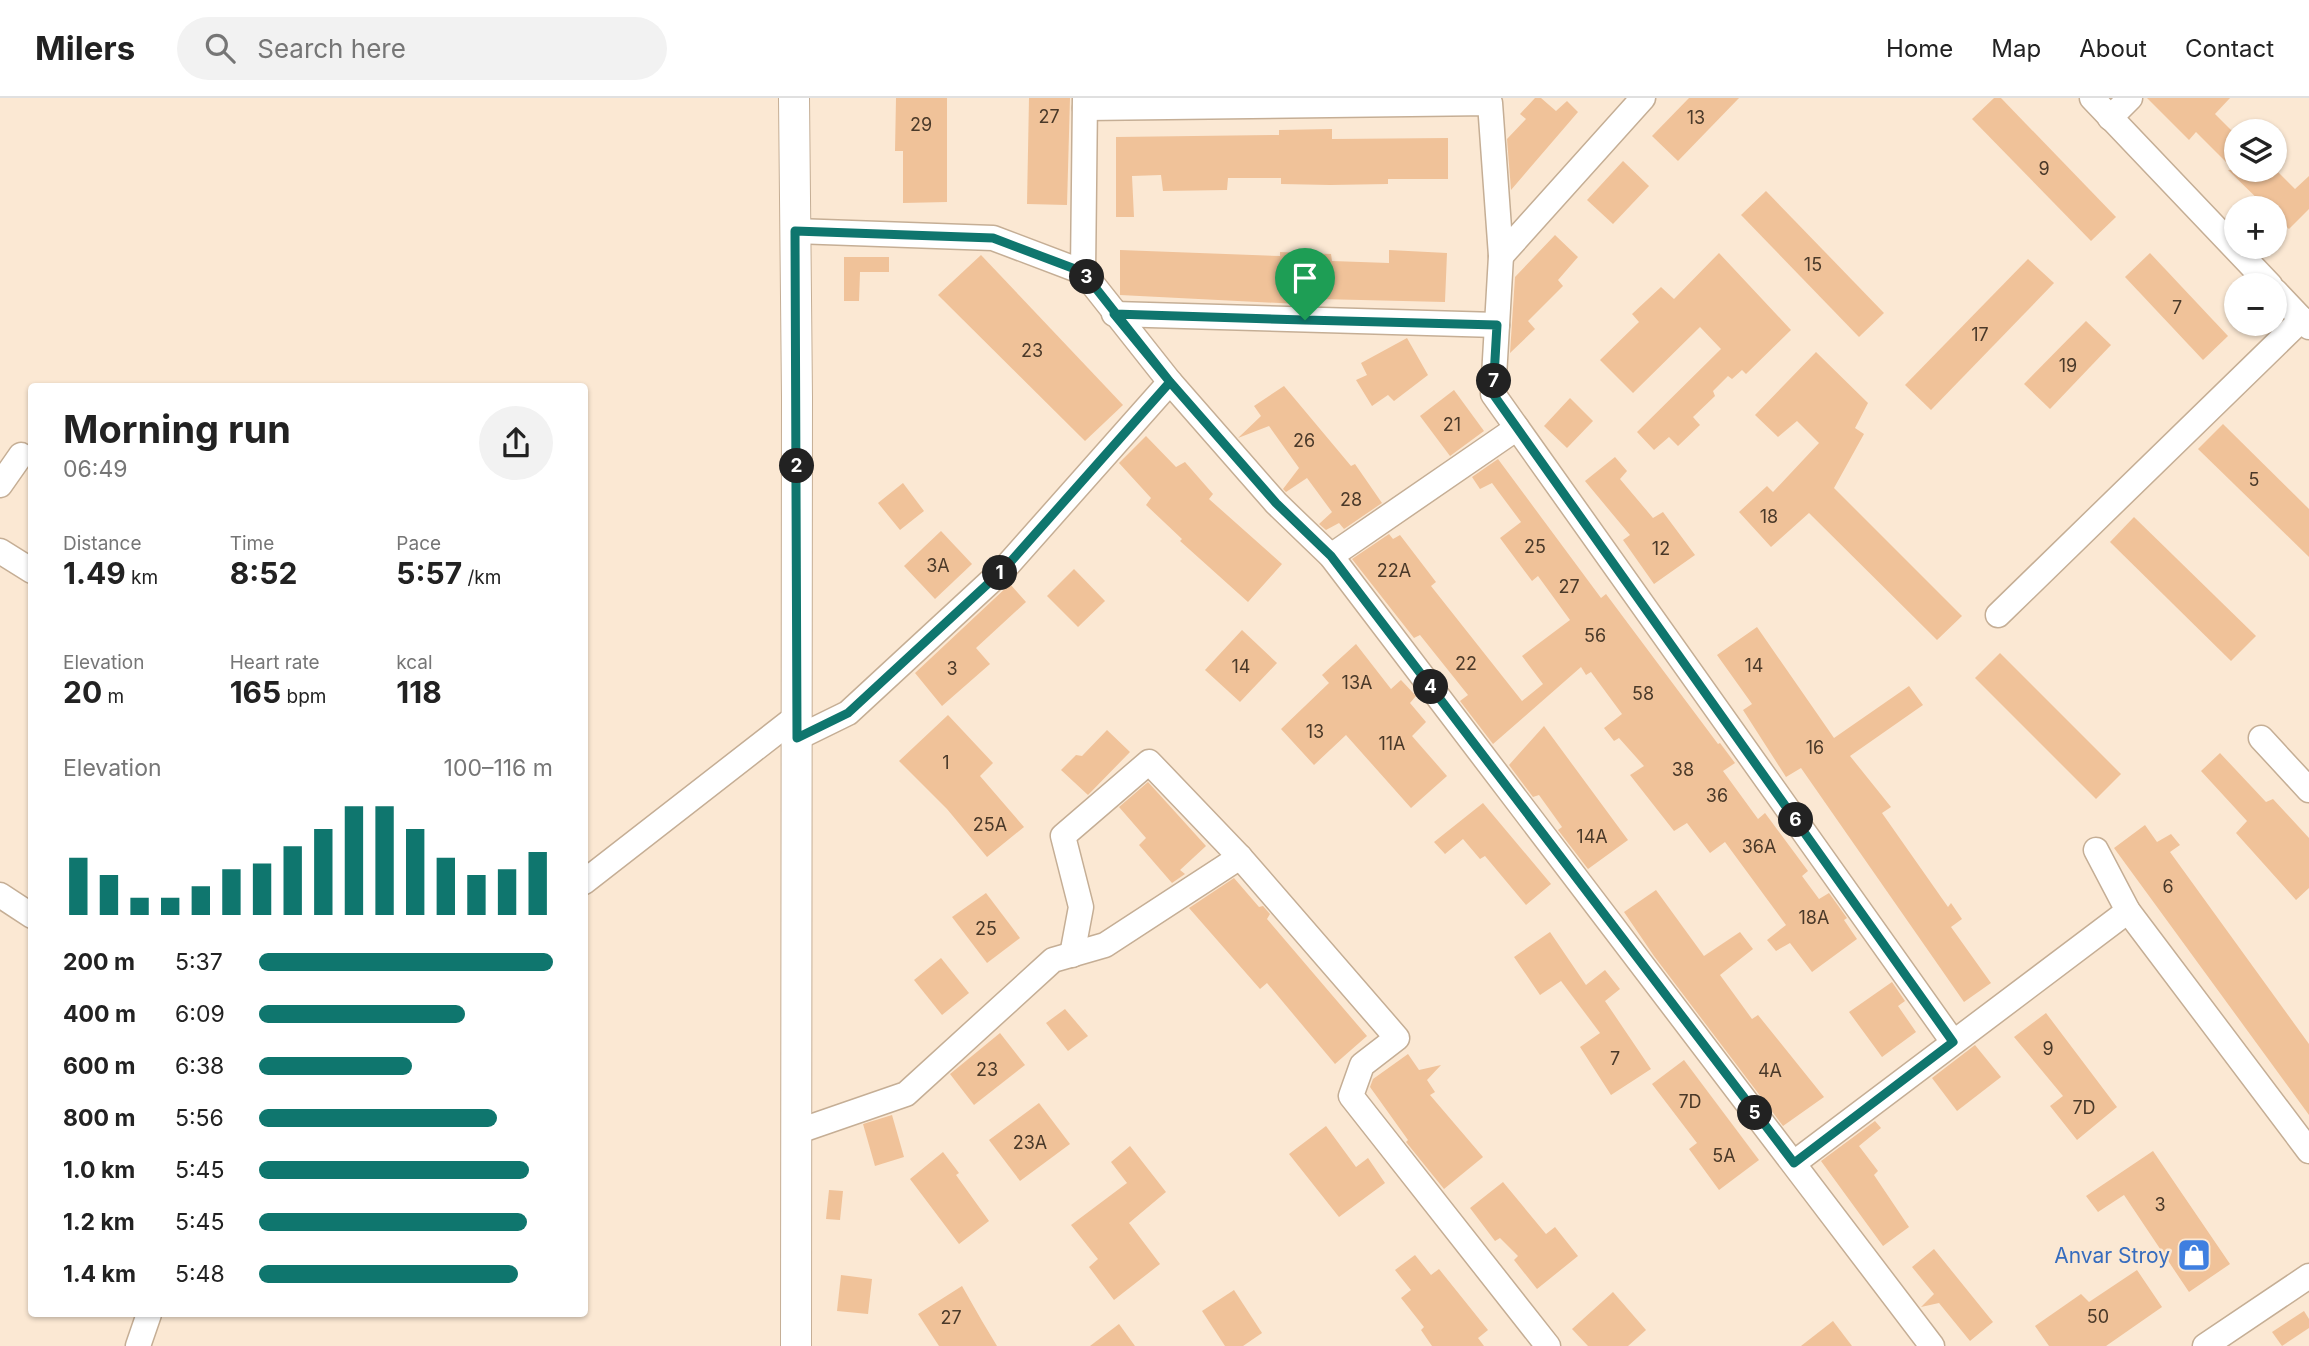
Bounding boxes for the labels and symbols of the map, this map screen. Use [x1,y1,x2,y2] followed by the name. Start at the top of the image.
[1038,106,1060,127] house number: 27
[1687,107,1705,128] house number: 13
[910,114,932,135] house number: 29
[2038,158,2050,179] house number: 9
[1275,248,1335,320] pin
[1804,254,1822,275] house number: 15
[1070,260,1104,294] pin: 3
[2172,297,2182,318] house number: 7
[1971,324,1989,345] house number: 17
[1021,340,1043,361] house number: 23
[2059,355,2077,376] house number: 19
[1476,364,1512,398] pin: 7
[1443,414,1461,435] house number: 21
[1293,430,1315,451] house number: 26
[780,448,814,484] pin: 2
[2249,469,2259,490] house number: 5
[1340,489,1362,510] house number: 28
[1760,506,1778,527] house number: 18
[1524,536,1546,557] house number: 25
[1652,538,1670,559] house number: 12
[926,555,950,576] house number: 3A
[982,556,1018,590] pin: 1
[1377,560,1411,581] house number: 22A
[1558,576,1580,597] house number: 27
[1584,625,1606,646] house number: 56
[1455,653,1477,674] house number: 22
[1745,655,1763,676] house number: 14
[1232,656,1250,677] house number: 14
[946,658,958,679] house number: 3
[1414,670,1448,704] pin: 4
[1342,672,1372,693] house number: 13A
[1632,683,1654,704] house number: 58
[1306,721,1324,742] house number: 13
[1378,733,1406,754] house number: 11A
[1806,737,1824,758] house number: 16
[942,752,950,773] house number: 1
[1672,759,1694,780] house number: 38
[1706,785,1728,806] house number: 36
[1778,802,1814,838] pin: 6
[973,814,1007,835] house number: 25A
[1576,826,1608,847] house number: 14A
[1742,836,1776,857] house number: 36A
[2162,876,2174,897] house number: 6
[1799,907,1829,928] house number: 18A
[975,918,997,939] house number: 25
[2042,1038,2054,1059] house number: 9
[1610,1048,1620,1069] house number: 7
[976,1059,998,1080] house number: 23
[1758,1060,1782,1081] house number: 4A
[1678,1091,1702,1112] house number: 7D
[1738,1096,1772,1130] pin: 5
[2072,1097,2096,1118] house number: 7D
[1013,1132,1047,1153] house number: 23A
[1712,1145,1736,1166] house number: 5A
[2154,1194,2166,1215] house number: 3
[2175,1236,2213,1274] shop icon: Anvar Stroy
[2054,1243,2170,1268] place label: Anvar Stroy
[2087,1306,2109,1327] house number: 50
[940,1307,962,1328] house number: 27

